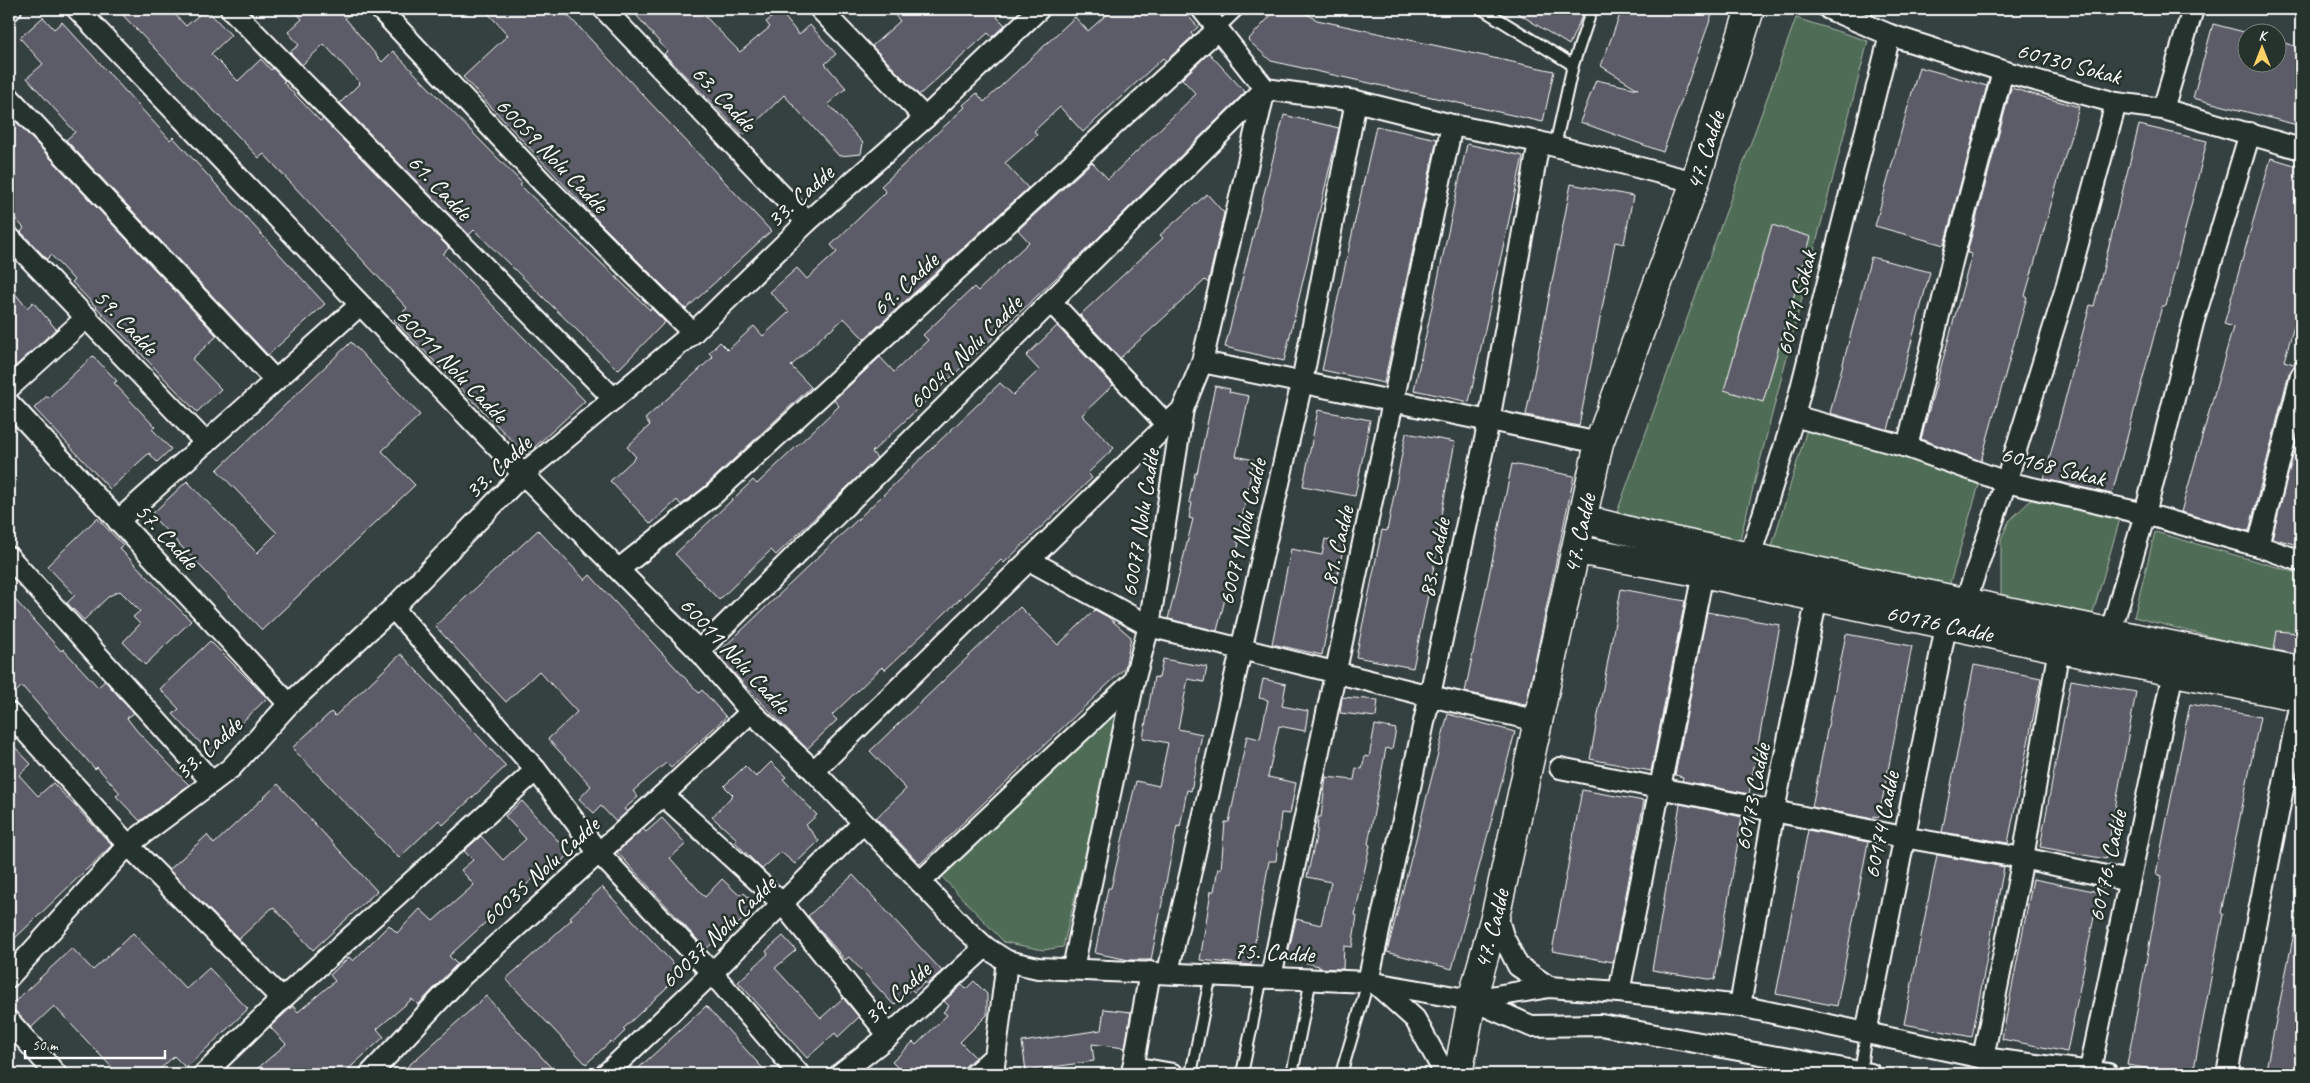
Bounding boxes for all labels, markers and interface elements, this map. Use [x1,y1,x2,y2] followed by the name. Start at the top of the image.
[2238,22,2288,72] north arrow
[2258,27,2268,44] text: K
[2014,35,2127,92] street label: 60130 Sokak
[685,59,764,139] street label: 63. Cadde
[489,91,616,221] street label: 60059 Nolu Cadde
[1678,105,1732,194] street label: 47. Cadde
[401,148,480,228] street label: 61. Cadde
[760,156,842,234] street label: 33. Cadde
[865,244,946,322] street label: 69. Cadde
[1769,245,1824,358] street label: 60171 Sokak
[87,283,166,363] street label: 59. Cadde
[902,287,1030,415] street label: 60049 Nolu Cadde
[389,301,516,431] street label: 60011 Nolu Cadde
[458,427,539,505] street label: 33. Cadde
[1998,439,2111,494] street label: 60168 Sokak
[1113,445,1167,599] street label: 60077 Nolu Cadde
[1211,454,1274,608] street label: 60079 Nolu Cadde
[1556,489,1603,576] street label: 47. Cadde
[129,496,207,577] street label: 57. Cadde
[1313,501,1361,589] street label: 81. Cadde
[1411,513,1458,601] street label: 83. Cadde
[673,590,798,721] street label: 60011 Nolu Cadde
[1884,597,1998,650] street label: 60176 Cadde
[168,708,250,786] street label: 33. Cadde
[1727,739,1777,853] street label: 60173 Cadde
[1856,767,1906,881] street label: 60174 Cadde
[2081,805,2134,924] street label: 60176. Cadde
[474,808,607,932] street label: 60035 Nolu Cadde
[654,868,784,995] street label: 60037 Nolu Cadde
[1466,884,1516,972] street label: 47. Cadde
[1233,935,1317,969] street label: 75. Cadde
[857,953,939,1031] street label: 39. Cadde
[25,1028,165,1060] scale bar
[32,1036,59,1055] text: 50 m

